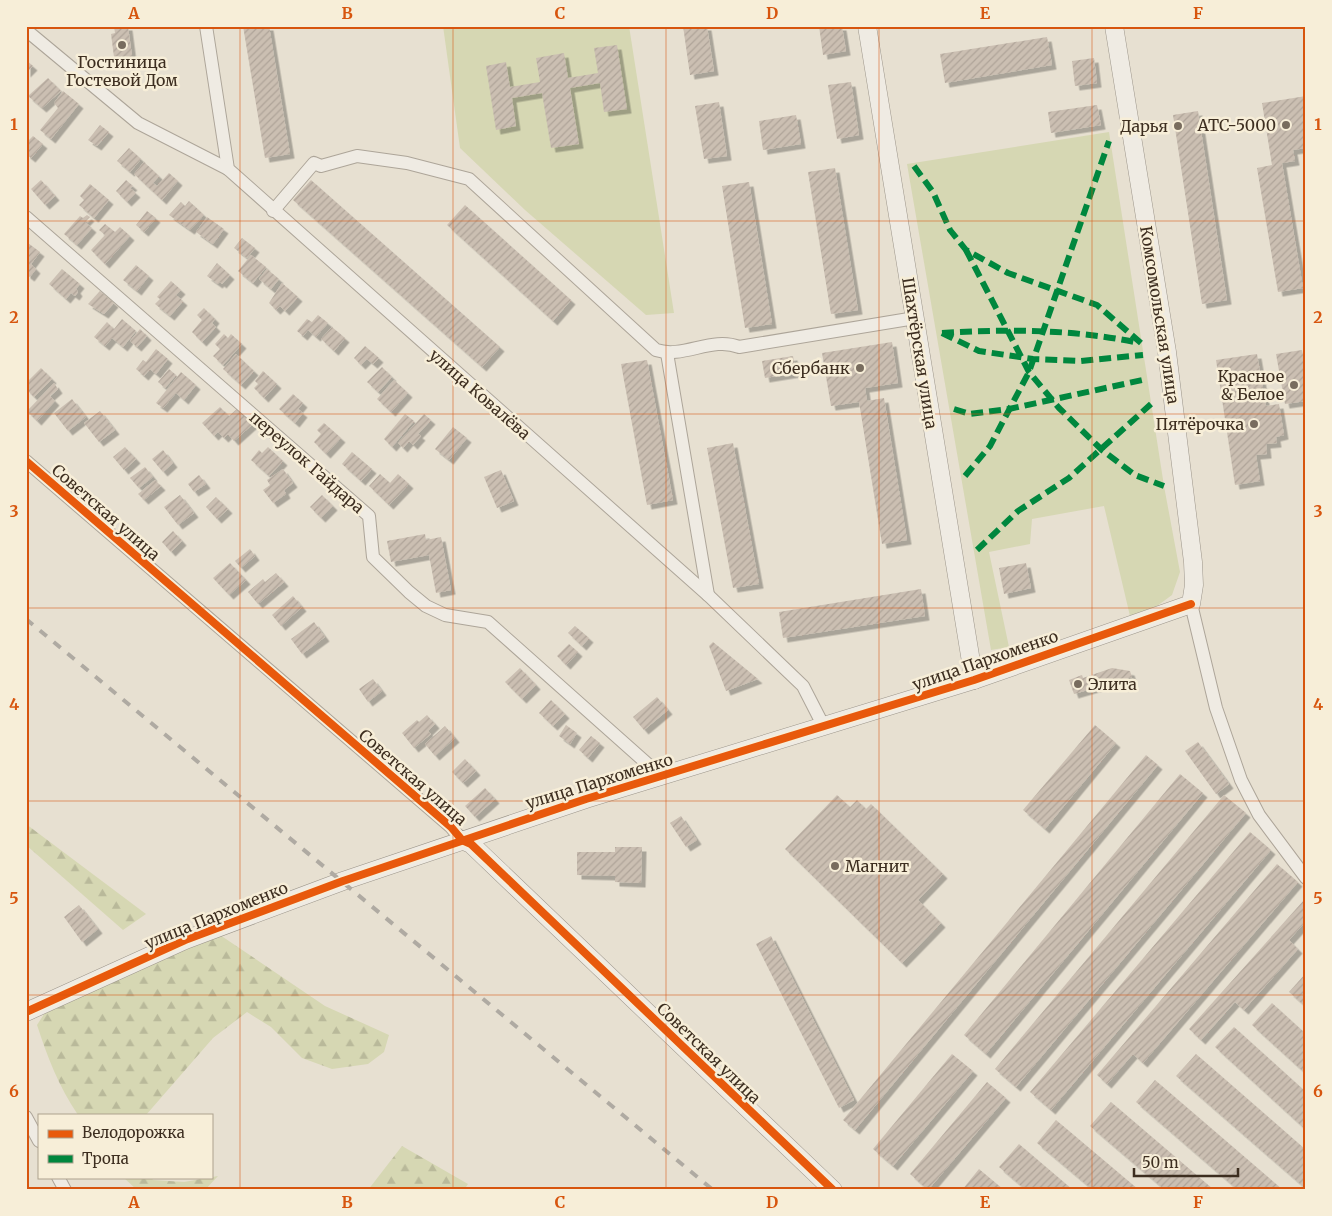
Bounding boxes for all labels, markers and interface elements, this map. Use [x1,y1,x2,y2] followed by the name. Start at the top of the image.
[127,3,140,23] text: A
[341,3,353,23] text: B
[555,3,565,23] text: C
[766,3,778,23] text: D
[980,3,991,23] text: E
[1193,3,1203,23] text: F
[116,39,128,51] marker: Гостиница Гостевой Дом
[66,52,178,90] place label: Гостиница Гостевой Дом
[10,114,18,134] text: 1
[1314,114,1322,134] text: 1
[1196,115,1276,135] place label: АТС-5000
[1120,116,1168,136] place label: Дарья
[1280,119,1292,131] marker: АТС-5000
[1172,120,1184,132] marker: Дарья
[1136,225,1184,406] street label: Комсомольская улица
[898,276,942,431] street label: Шахтёрская улица
[9,307,19,327] text: 2
[1313,307,1323,327] text: 2
[425,345,535,444] street label: улица Ковалёва
[772,358,850,378] place label: Сбербанк
[854,362,866,374] marker: Сбербанк
[1217,366,1284,404] place label: Красное & Белое
[1288,379,1300,391] marker: Красное & Белое
[246,407,369,517] street label: переулок Гайдара
[1156,414,1244,434] place label: Пятёрочка
[1248,418,1260,430] marker: Пятёрочка
[48,460,164,565] street label: Советская улица
[9,501,19,521] text: 3
[1313,501,1323,521] text: 3
[909,626,1061,694] street label: улица Пархоменко
[1088,674,1137,694] place label: Элита
[1072,678,1084,690] marker: Элита
[9,694,19,714] text: 4
[1313,694,1323,714] text: 4
[355,725,471,830] street label: Советская улица
[523,749,675,813] street label: улица Пархоменко
[845,856,910,876] place label: Магнит
[829,860,841,872] marker: Магнит
[141,877,291,953] street label: улица Пархоменко
[9,888,19,908] text: 5
[1313,888,1323,908] text: 5
[653,998,765,1108] street label: Советская улица
[9,1081,19,1101] text: 6
[1313,1081,1323,1101] text: 6
[38,1114,212,1178] legend
[82,1123,185,1142] text: Велодорожка
[1134,1146,1238,1178] scale bar
[82,1149,129,1168] text: Тропа
[1142,1153,1179,1172] text: 50 m
[127,1192,140,1212] text: A
[341,1192,353,1212] text: B
[555,1192,565,1212] text: C
[766,1192,778,1212] text: D
[980,1192,991,1212] text: E
[1193,1192,1203,1212] text: F

